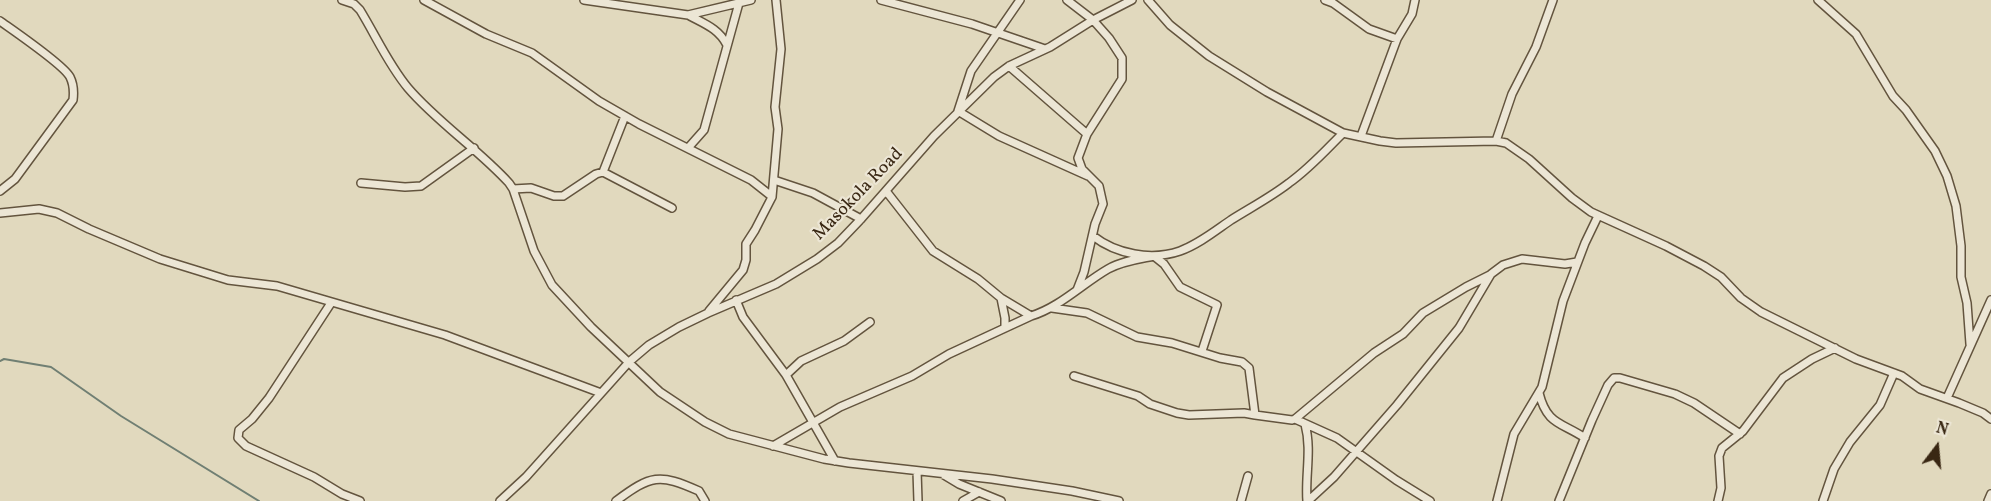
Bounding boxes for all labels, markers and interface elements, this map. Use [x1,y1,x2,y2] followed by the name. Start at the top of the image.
[809,144,909,246] street label: Masokola Road
[1907,417,1967,477] north arrow
[1933,418,1951,442] text: N

